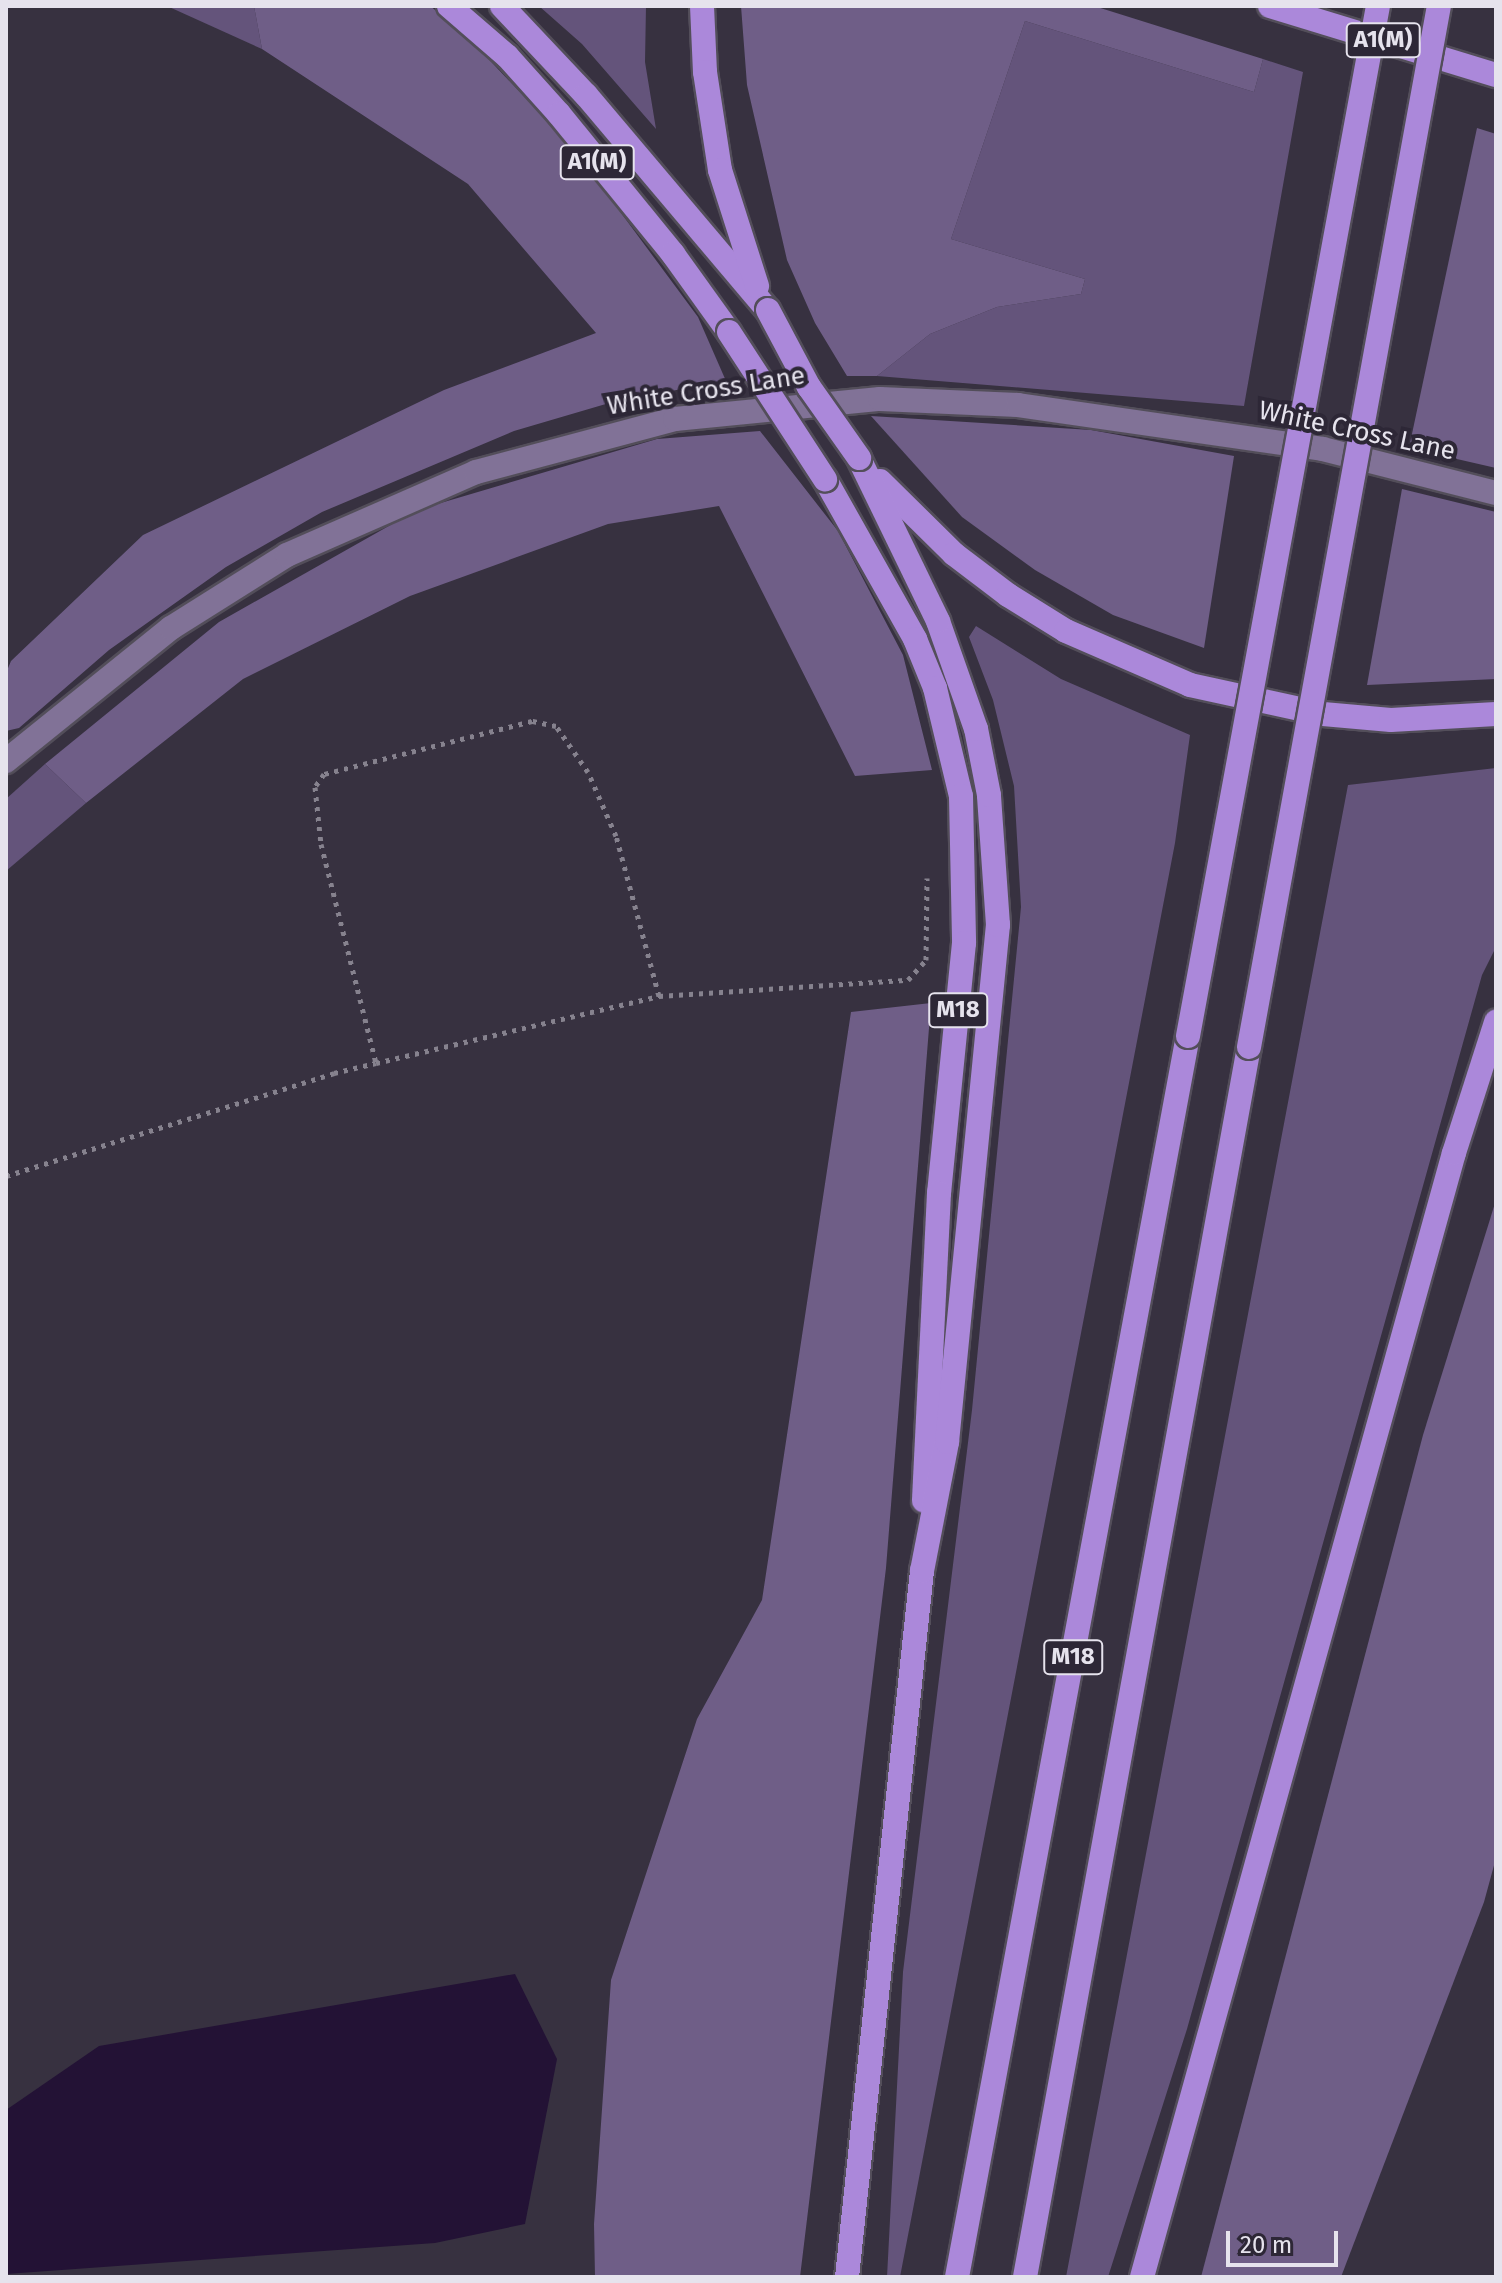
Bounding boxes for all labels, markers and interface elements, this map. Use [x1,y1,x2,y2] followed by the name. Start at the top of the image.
[1345,20,1421,60] road number: A1(M)
[559,142,635,182] road number: A1(M)
[605,360,807,422] street label: White Cross Lane
[1256,395,1458,467] street label: White Cross Lane
[928,990,988,1030] road number: M18
[1043,1637,1103,1677] road number: M18
[1230,2215,1342,2265] scale bar
[1240,2231,1292,2259] text: 20 m

